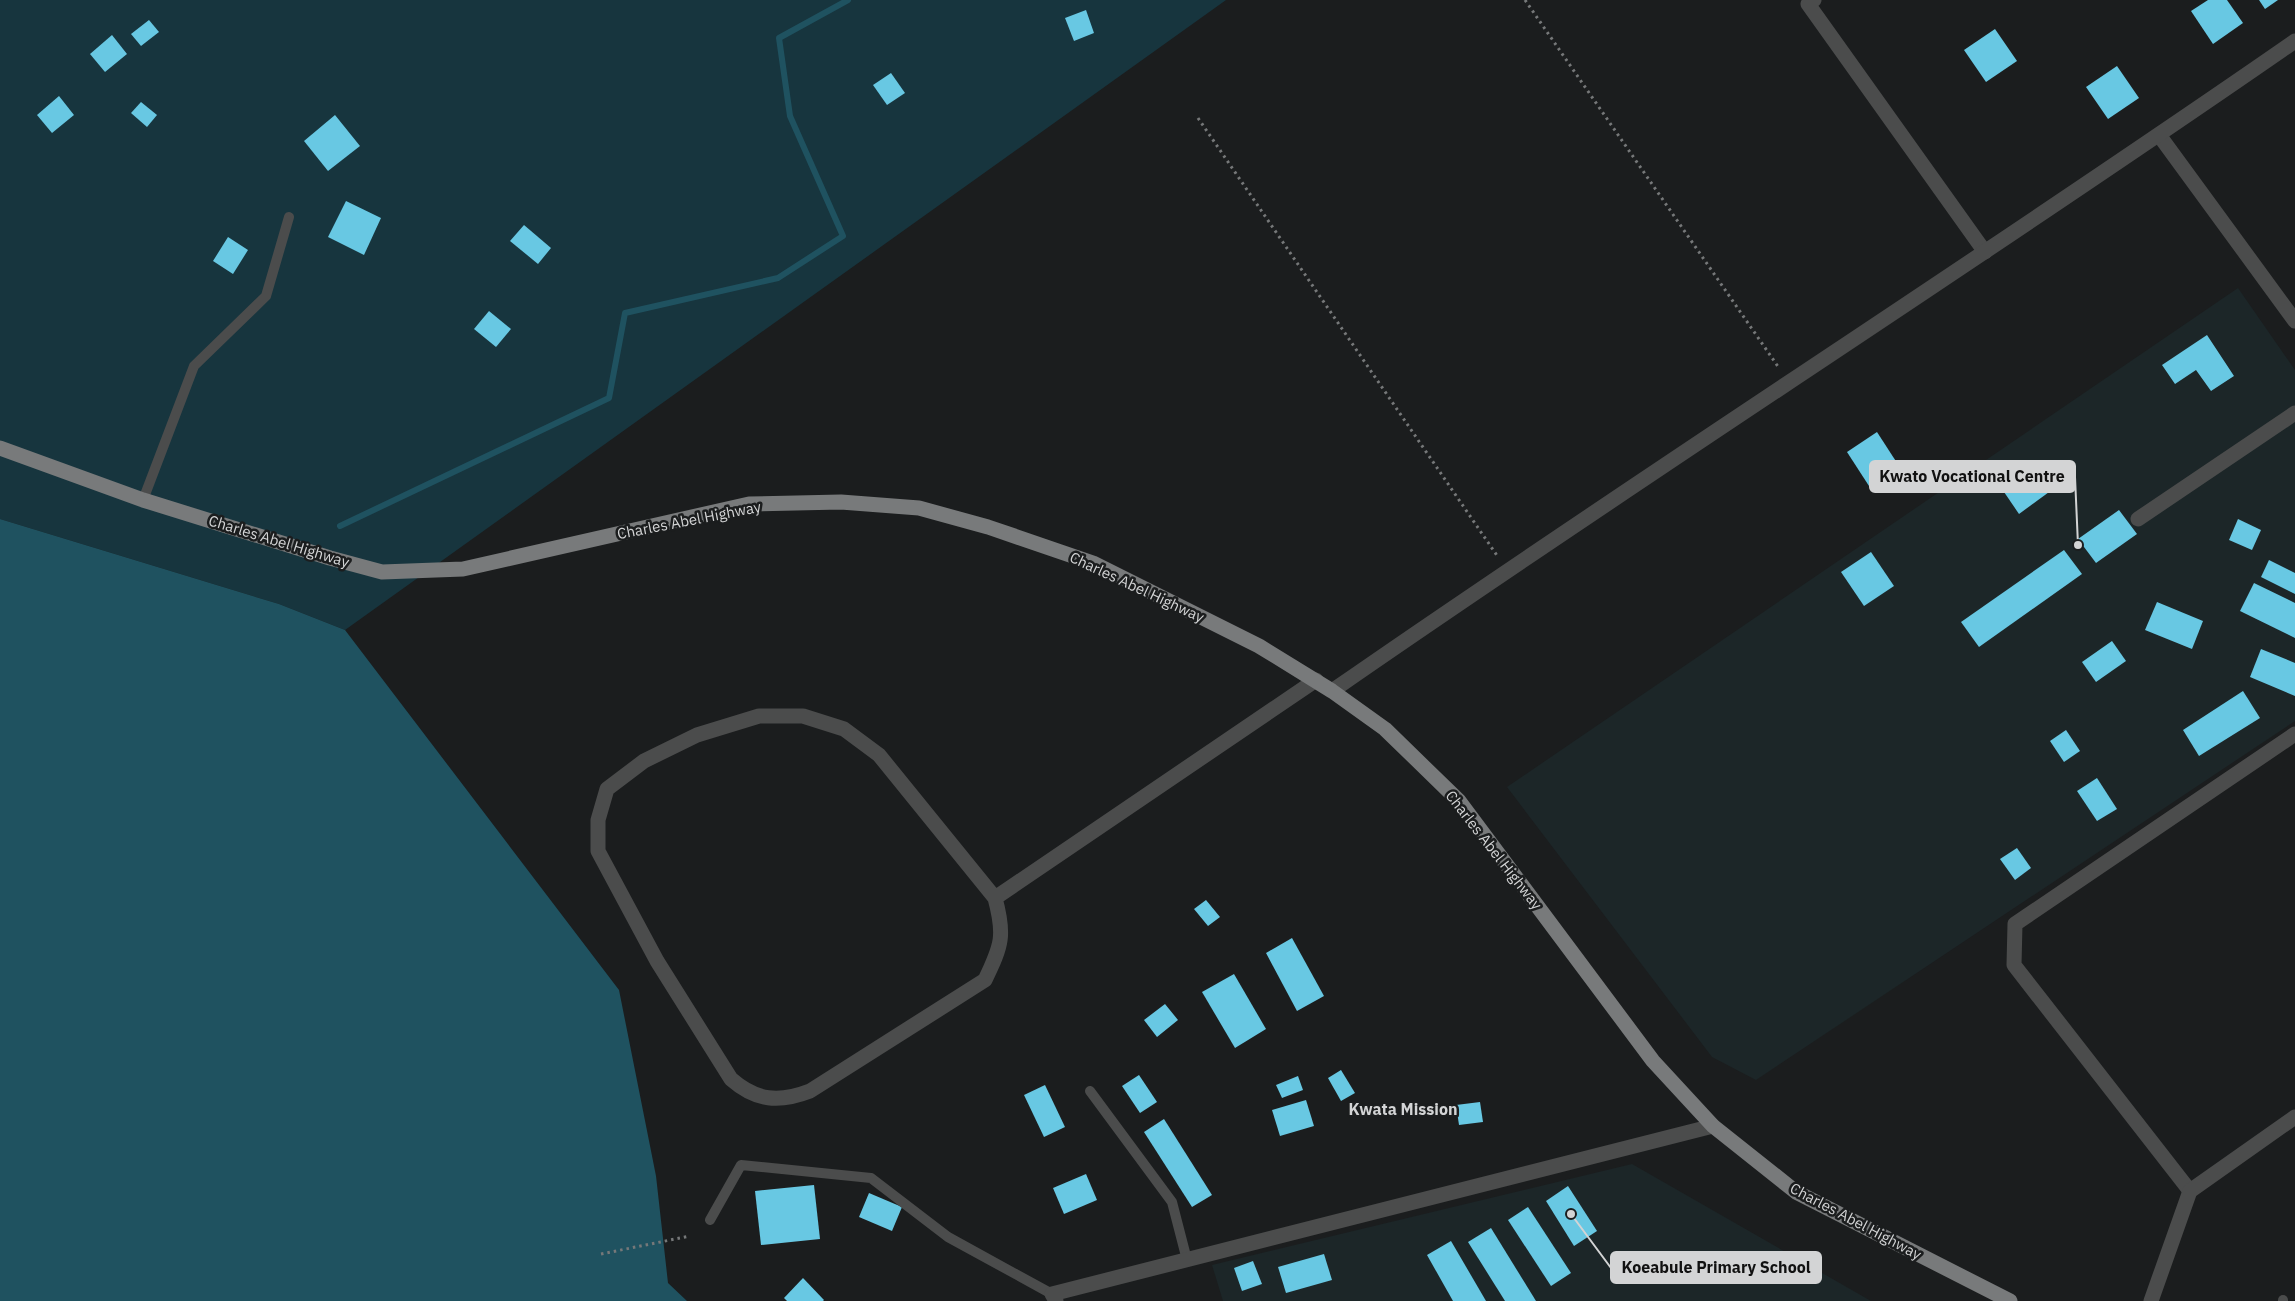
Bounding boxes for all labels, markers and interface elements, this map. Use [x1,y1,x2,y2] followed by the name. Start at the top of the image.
[1870,461,2075,492] callout: Kwato Vocational Centre
[1879,466,2065,486] text: Kwato Vocational Centre
[615,497,763,543] street label: Charles Abel Highway
[206,511,352,572] street label: Charles Abel Highway
[1067,547,1208,627] street label: Charles Abel Highway
[1442,787,1547,914] street label: Charles Abel Highway
[1349,1099,1457,1119] district label: Kwata Mission
[1787,1178,1925,1264] street label: Charles Abel Highway
[1611,1252,1821,1283] callout: Koeabule Primary School
[1621,1257,1811,1277] text: Koeabule Primary School

